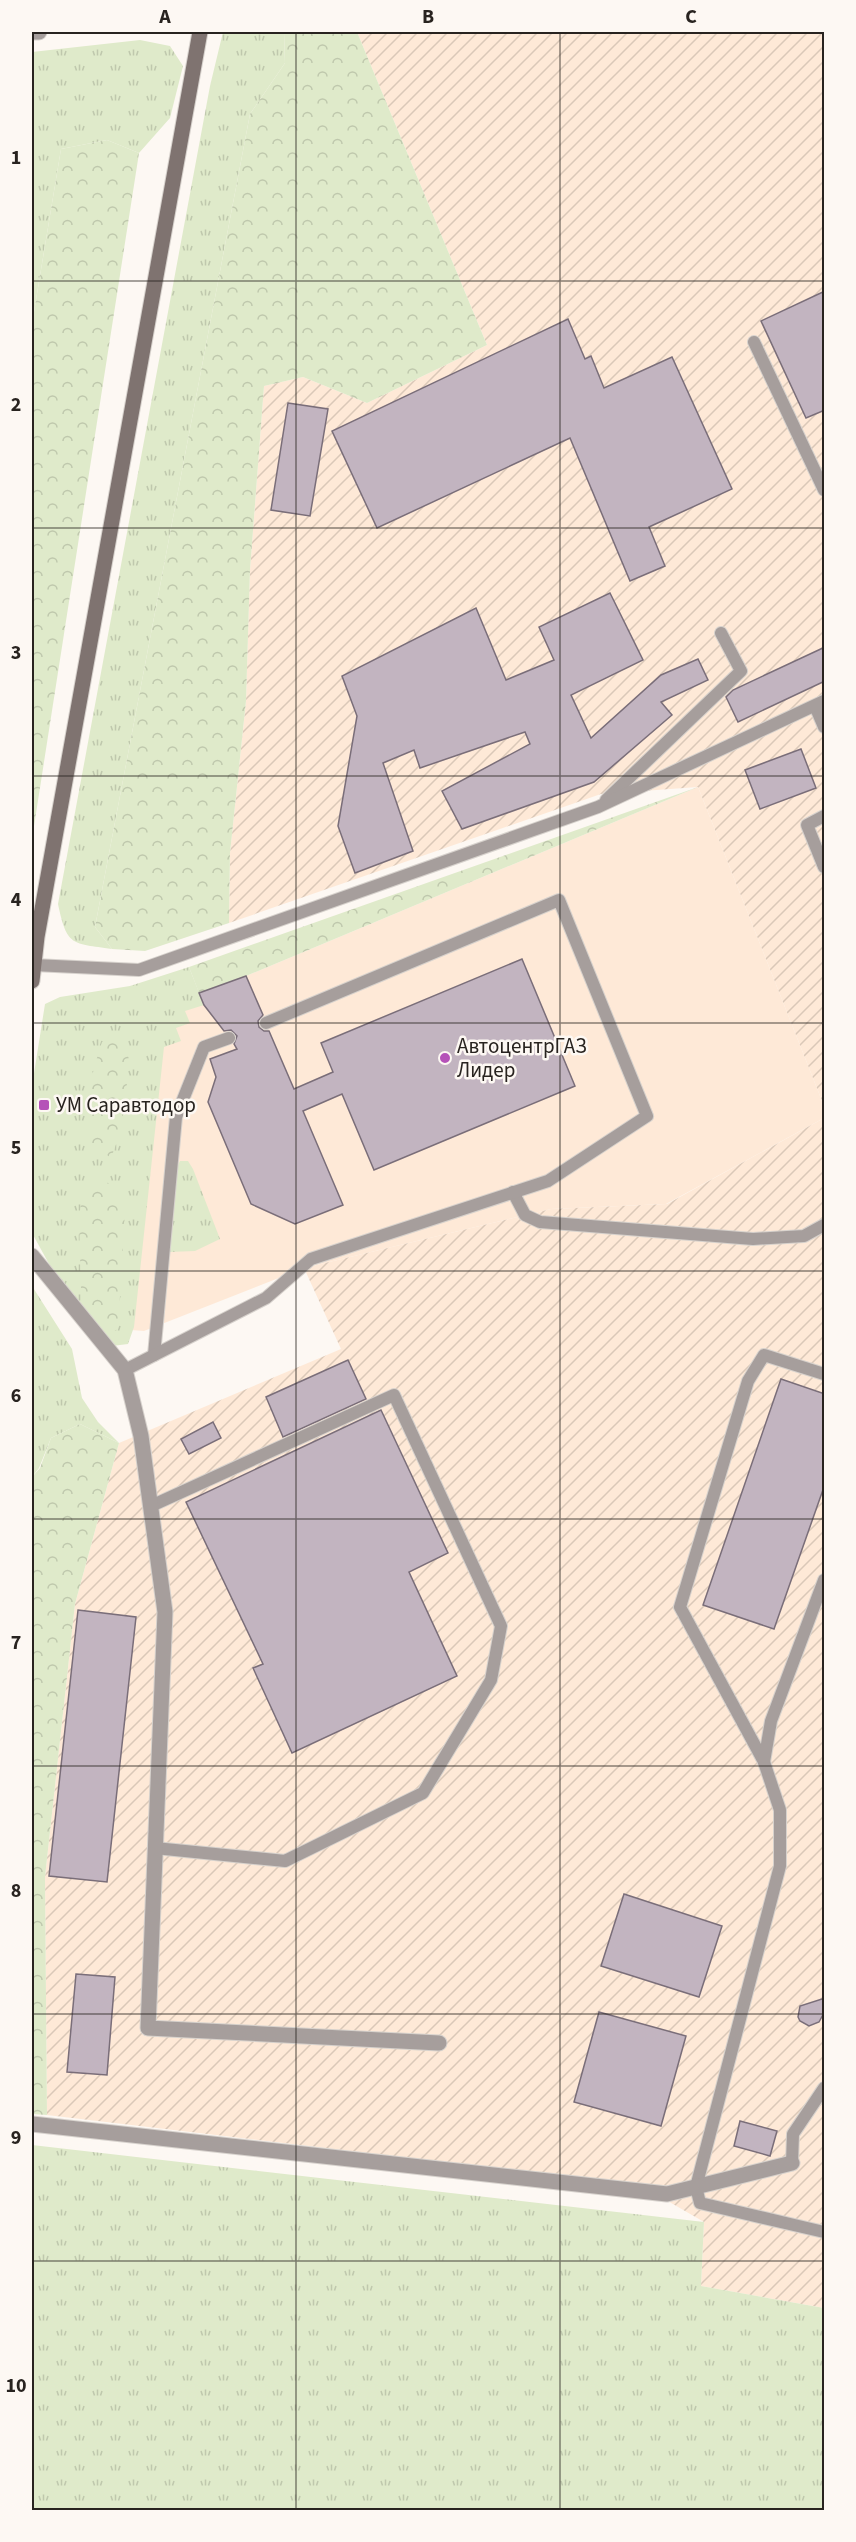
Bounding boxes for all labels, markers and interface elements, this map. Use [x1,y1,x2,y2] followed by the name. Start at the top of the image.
[158,3,171,31] text: A
[422,3,434,31] text: B
[685,3,697,31] text: C
[11,144,21,172] text: 1
[11,391,21,419] text: 2
[11,639,21,667] text: 3
[11,886,22,914] text: 4
[457,1031,587,1085] place label: АвтоцентрГАЗ Лидер
[438,1051,452,1065] marker: АвтоцентрГАЗ Лидер
[56,1090,196,1120] place label: УМ Саравтодор
[37,1098,51,1112] marker: УМ Саравтодор
[11,1134,21,1162] text: 5
[11,1382,21,1410] text: 6
[11,1629,21,1657] text: 7
[11,1877,21,1905] text: 8
[11,2124,21,2152] text: 9
[5,2372,27,2400] text: 10

